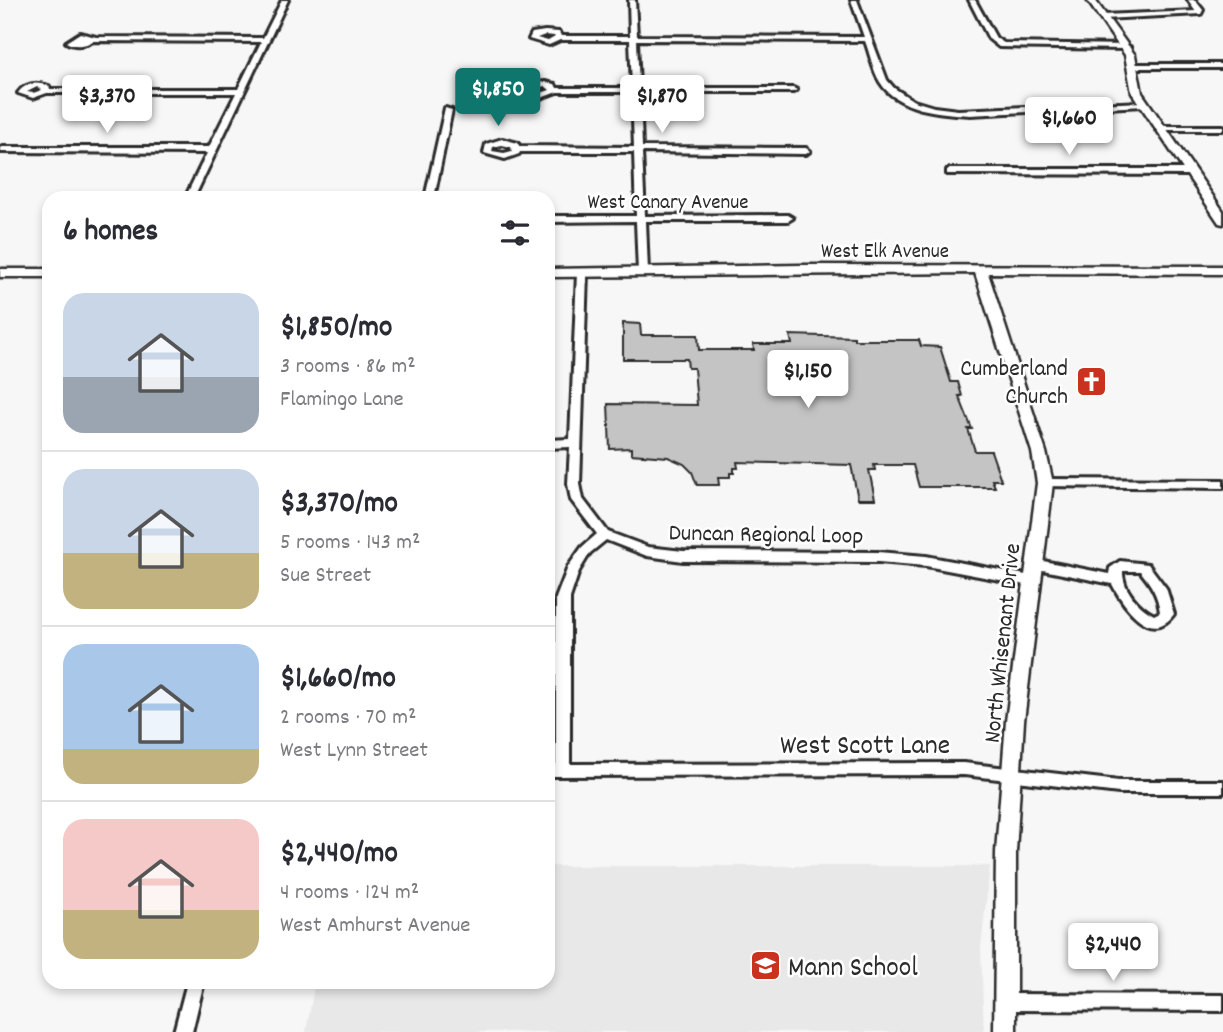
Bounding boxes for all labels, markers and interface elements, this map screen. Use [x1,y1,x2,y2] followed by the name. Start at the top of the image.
[441,68,555,128] pin: $1,850
[471,74,525,107] text: $1,850
[50,76,164,135] pin: $3,370
[605,76,719,135] pin: $1,870
[78,81,136,114] text: $3,370
[636,81,688,114] text: $1,870
[1012,97,1126,157] pin: $1,660
[1041,103,1097,136] text: $1,660
[587,189,749,219] street label: West Canary Avenue
[63,212,158,255] text: 6 homes
[496,214,534,252] icon: filters
[821,238,949,268] street label: West Elk Avenue
[280,308,392,351] text: $1,850/mo
[119,321,203,405] icon: home
[751,350,865,410] pin: $1,150
[280,351,416,384] text: 3 rooms · 86 m²
[960,353,1068,415] place label: Cumberland Church
[783,356,833,389] text: $1,150
[1074,364,1108,398] church icon: Cumberland Church
[280,384,404,417] text: Flamingo Lane
[280,484,398,527] text: $3,370/mo
[119,497,203,581] icon: home
[668,517,864,555] street label: Duncan Regional Loop
[280,527,420,560] text: 5 rooms · 143 m²
[977,542,1031,745] street label: North Whisenant Drive
[280,560,371,593] text: Sue Street
[280,659,396,702] text: $1,660/mo
[119,672,203,756] icon: home
[280,702,416,735] text: 2 rooms · 70 m²
[780,728,950,768] street label: West Scott Lane
[280,735,428,768] text: West Lynn Street
[280,834,398,877] text: $2,440/mo
[119,847,203,931] icon: home
[280,877,419,910] text: 4 rooms · 124 m²
[280,910,470,943] text: West Amhurst Avenue
[1056,923,1170,983] pin: $2,440
[1084,929,1142,962] text: $2,440
[748,948,782,982] school or university icon: Mann School
[788,950,918,990] place label: Mann School

